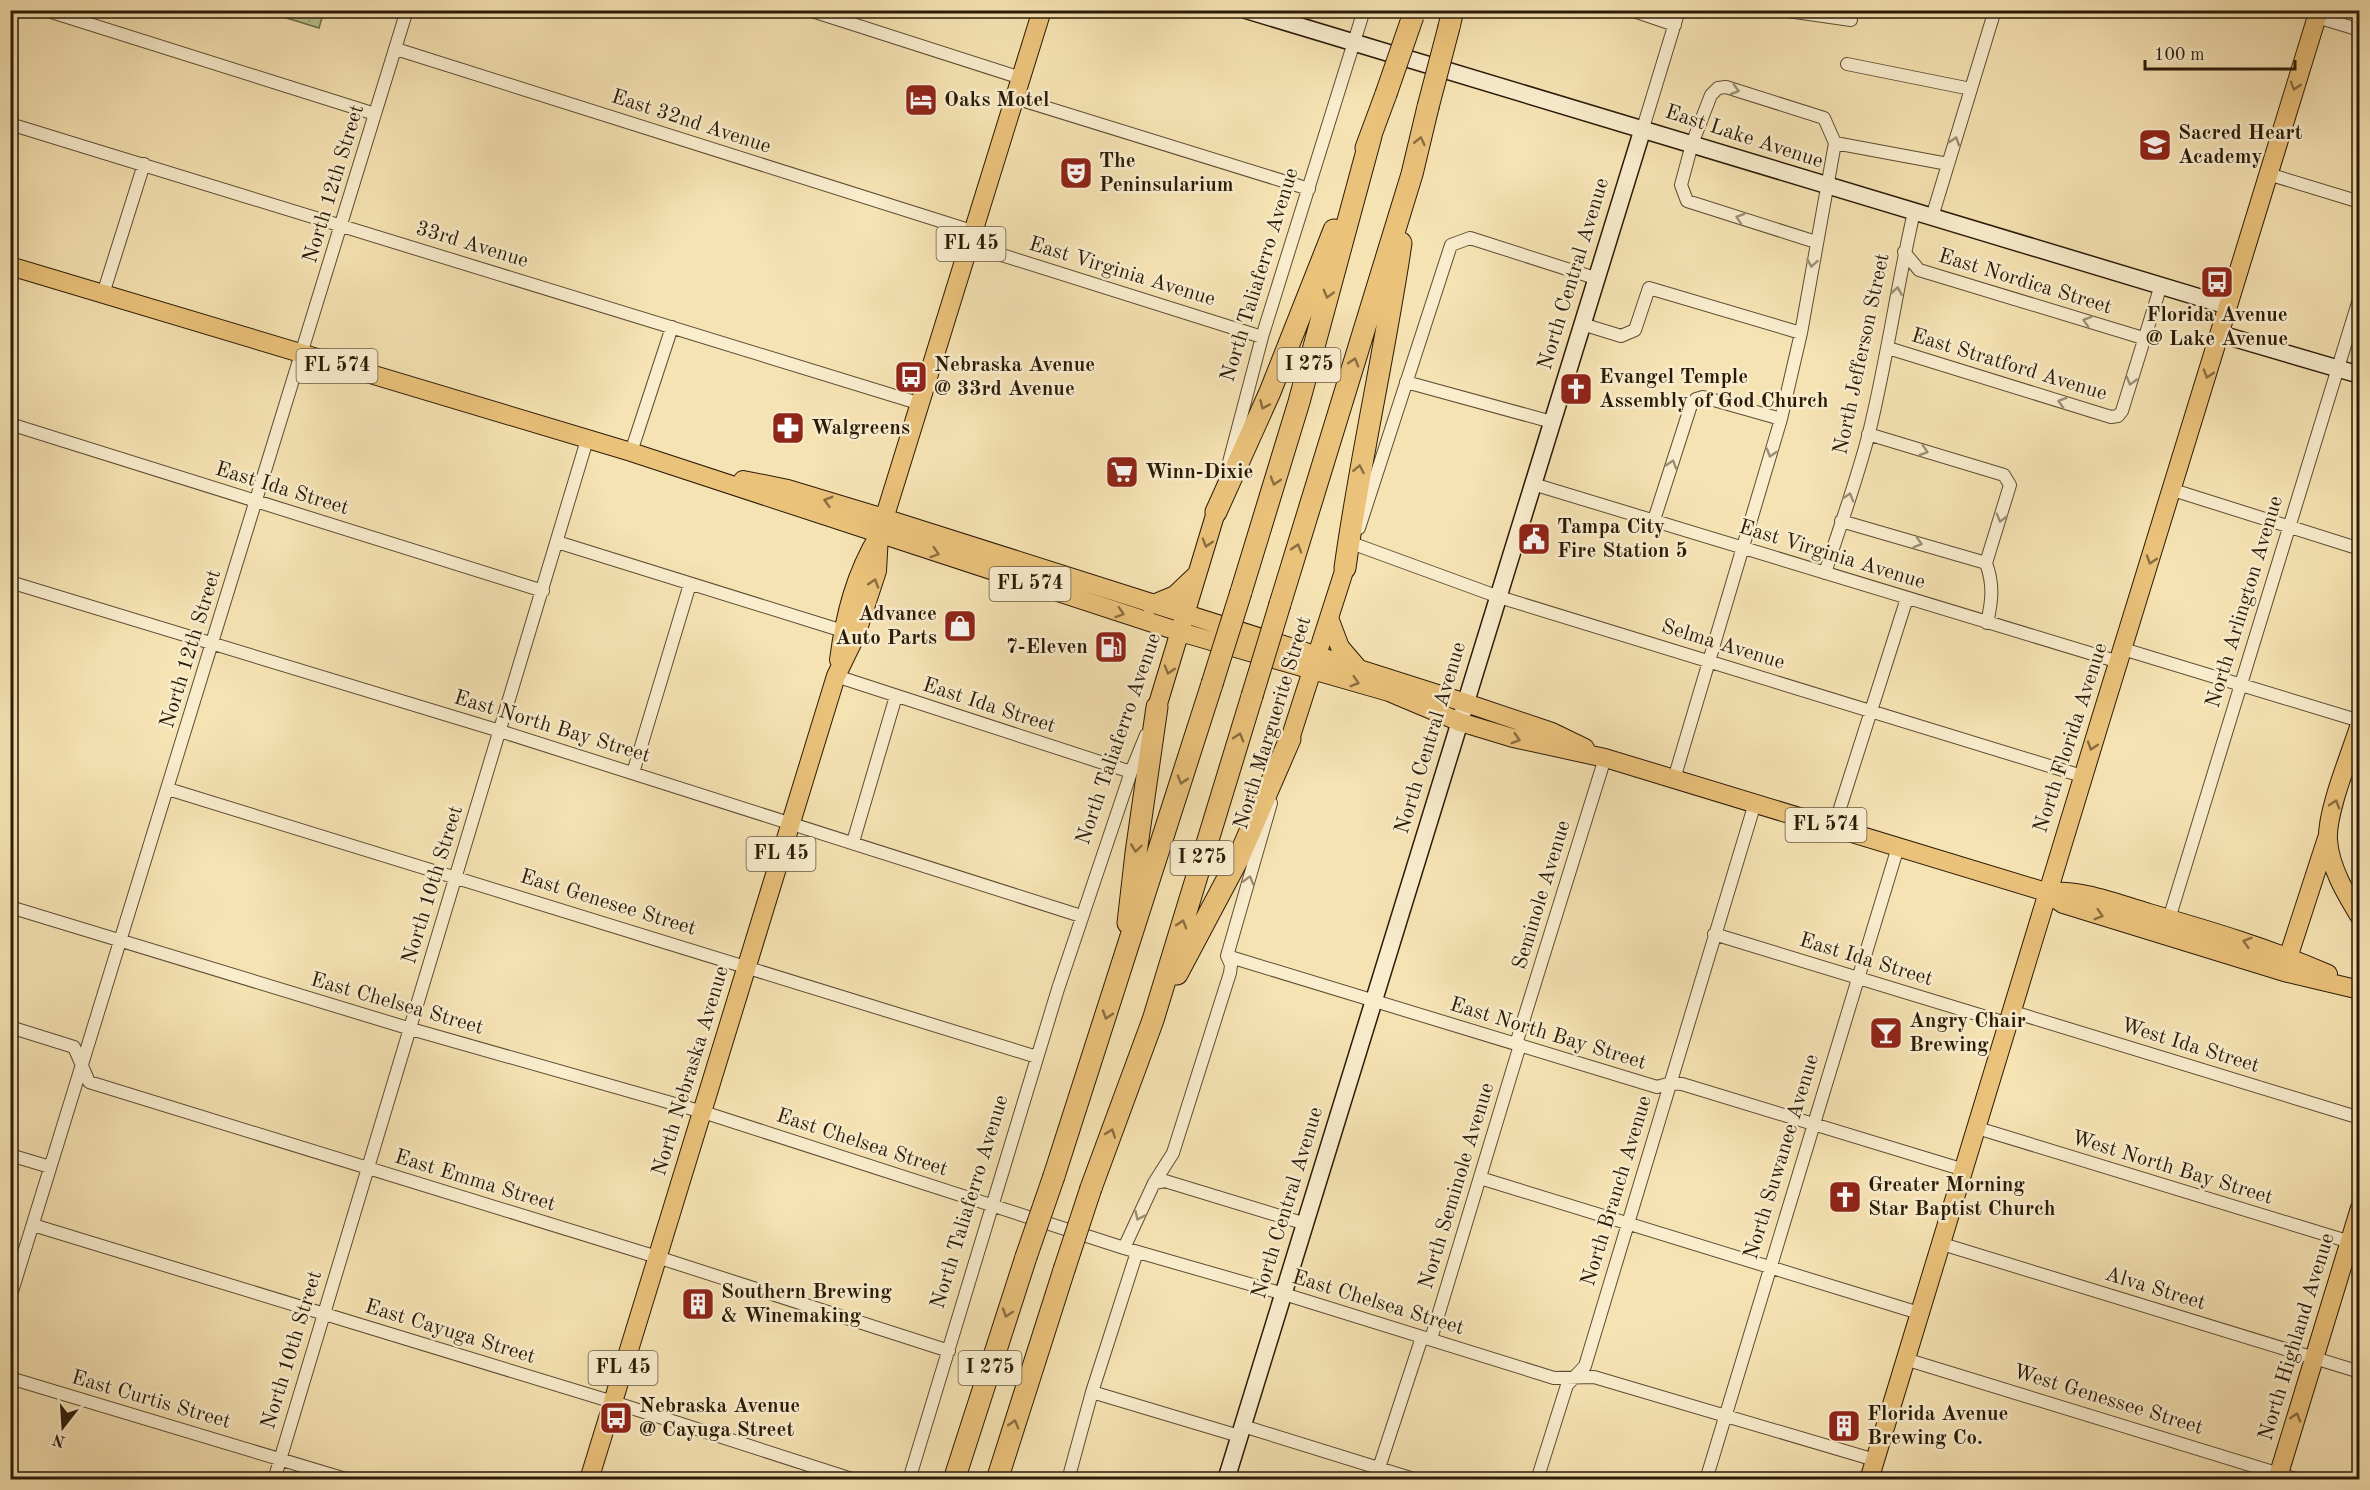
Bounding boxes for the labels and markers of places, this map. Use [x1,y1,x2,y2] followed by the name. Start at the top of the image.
[903,82,939,118] hotel icon: Oaks Motel
[944,90,1050,111] place label: Oaks Motel
[2178,123,2303,168] place label: Sacred Heart Academy
[2137,127,2173,163] school or university icon: Sacred Heart Academy
[1099,151,1234,196] place label: The Peninsularium
[1058,155,1094,191] theatre icon: The Peninsularium
[2199,264,2235,300] bus stop icon: Florida Avenue @ Lake Avenue
[2146,305,2288,350] place label: Florida Avenue @ Lake Avenue
[934,355,1095,400] place label: Nebraska Avenue @ 33rd Avenue
[893,359,929,395] bus stop icon: Nebraska Avenue @ 33rd Avenue
[1599,367,1829,412] place label: Evangel Temple Assembly of God Church
[1558,371,1594,407] church icon: Evangel Temple Assembly of God Church
[770,410,806,446] pharmacy icon: Walgreens
[811,418,910,439] place label: Walgreens
[1104,454,1140,490] supermarket icon: Winn-Dixie
[1145,462,1253,483] place label: Winn-Dixie
[1557,517,1688,562] place label: Tampa City Fire Station 5
[1516,521,1552,557] public building icon: Tampa City Fire Station 5
[835,604,937,649] place label: Advance Auto Parts
[942,608,978,644] shop icon: Advance Auto Parts
[1093,629,1129,665] fuel station icon: 7-Eleven
[1006,637,1088,658] place label: 7-Eleven
[1909,1011,2026,1056] place label: Angry Chair Brewing
[1868,1015,1904,1051] bar icon: Angry Chair Brewing
[1868,1175,2056,1220] place label: Greater Morning Star Baptist Church
[1827,1179,1863,1215] church icon: Greater Morning Star Baptist Church
[721,1282,892,1327] place label: Southern Brewing & Winemaking
[680,1286,716,1322] building icon: Southern Brewing & Winemaking
[639,1396,800,1441] place label: Nebraska Avenue @ Cayuga Street
[598,1400,634,1436] bus stop icon: Nebraska Avenue @ Cayuga Street
[1867,1404,2008,1449] place label: Florida Avenue Brewing Co.
[1826,1408,1862,1444] building icon: Florida Avenue Brewing Co.

